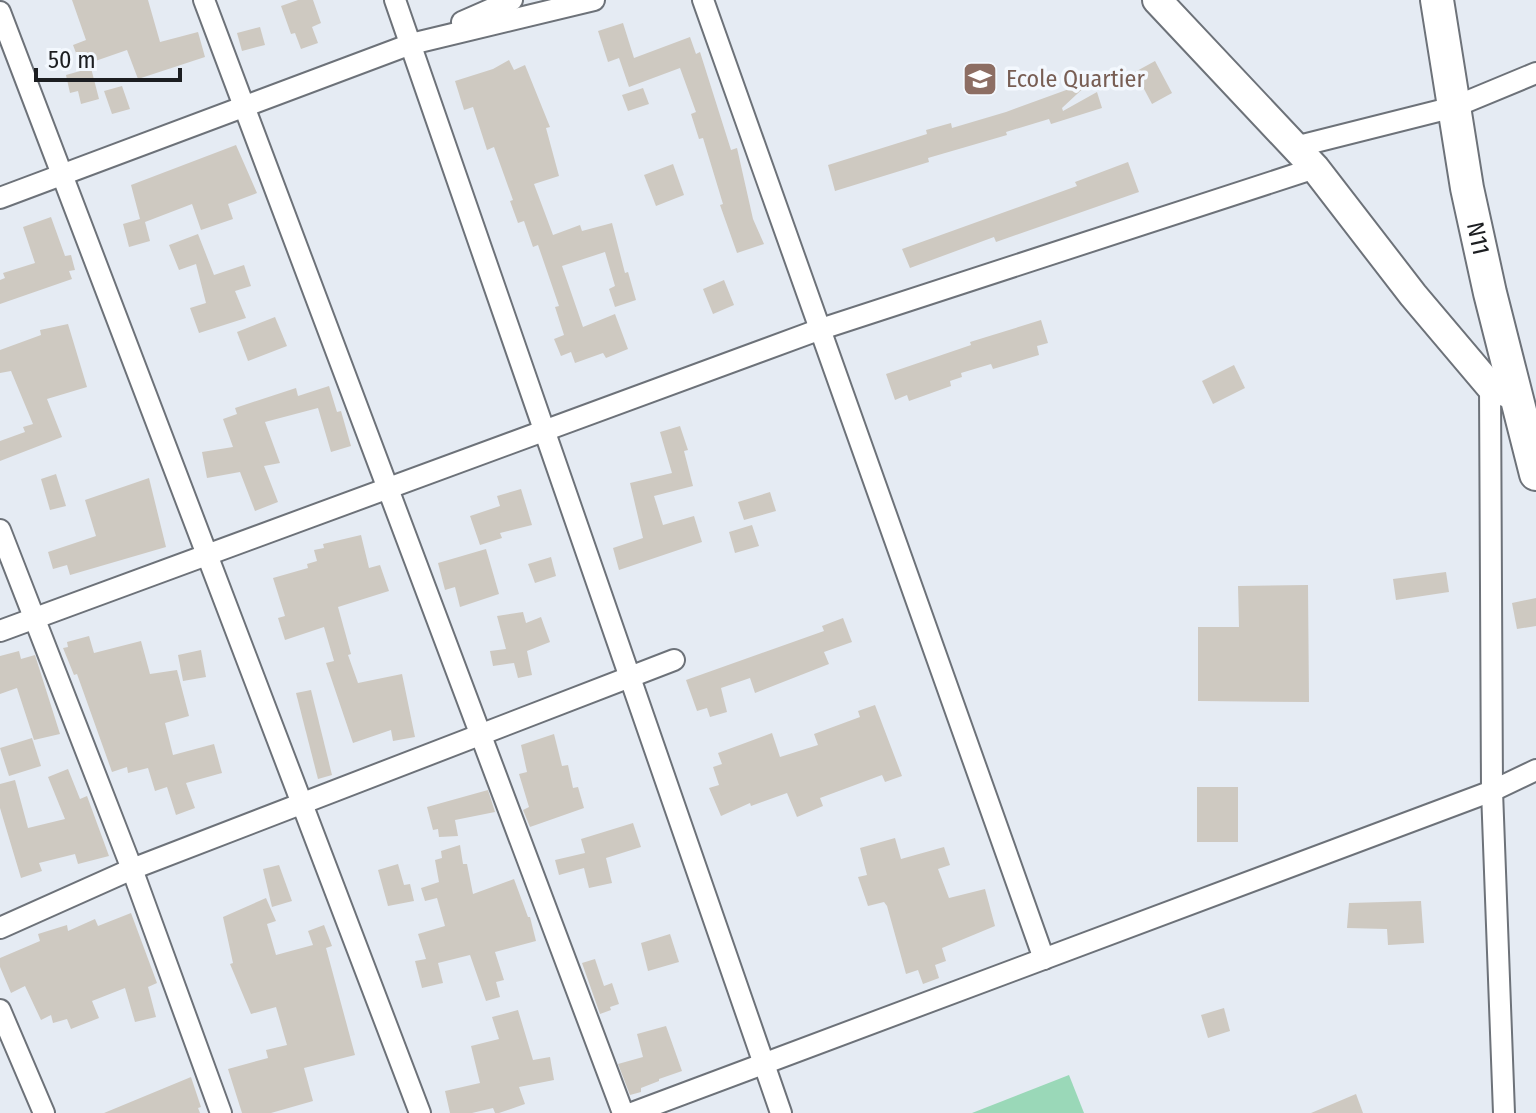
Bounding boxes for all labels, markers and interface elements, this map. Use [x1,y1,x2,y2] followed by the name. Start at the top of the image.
[36,32,180,82] scale bar
[48,46,96,74] text: 50 m
[961,60,999,98] school or university icon: Ecole Quartier
[1006,65,1145,93] place label: Ecole Quartier
[1461,219,1495,258] street label: N11

